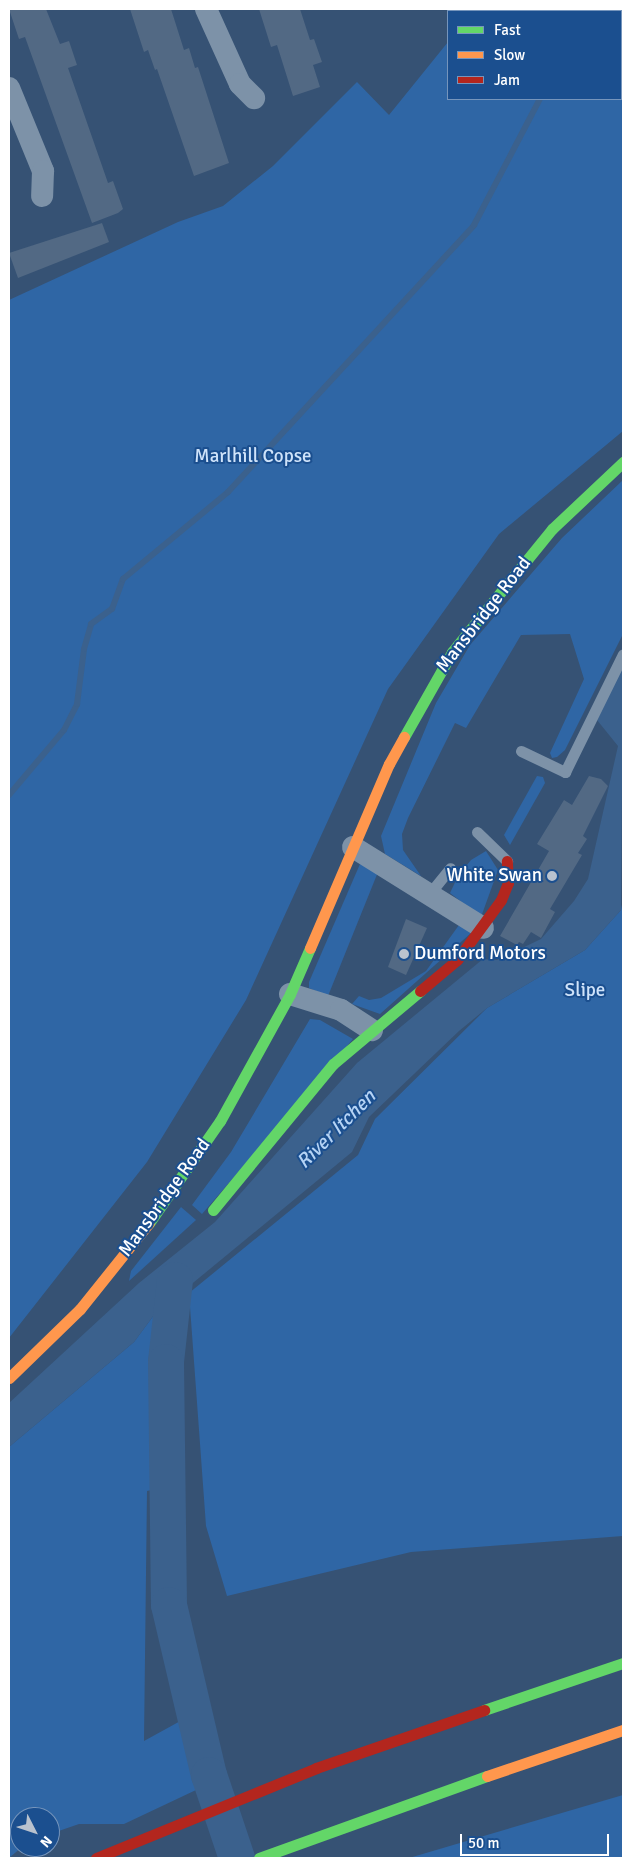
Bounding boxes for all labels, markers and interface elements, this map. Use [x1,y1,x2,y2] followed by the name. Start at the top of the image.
[447,10,622,100] legend
[494,21,521,39] text: Fast
[494,46,525,64] text: Slow
[494,71,520,89] text: Jam
[194,446,312,468] park label: Marlhill Copse
[432,553,536,677] street label: Mansbridge Road
[447,865,542,887] place label: White Swan
[546,870,558,882] marker: White Swan
[414,943,546,965] place label: Dumford Motors
[398,948,410,960] marker: Dumford Motors
[565,980,605,1002] park label: Slipe
[292,1085,380,1173] water label: River Itchen
[114,1134,216,1262] street label: Mansbridge Road
[10,1807,60,1857] north arrow
[462,1824,611,1856] scale bar
[36,1832,56,1851] text: N
[468,1834,499,1852] text: 50 m

